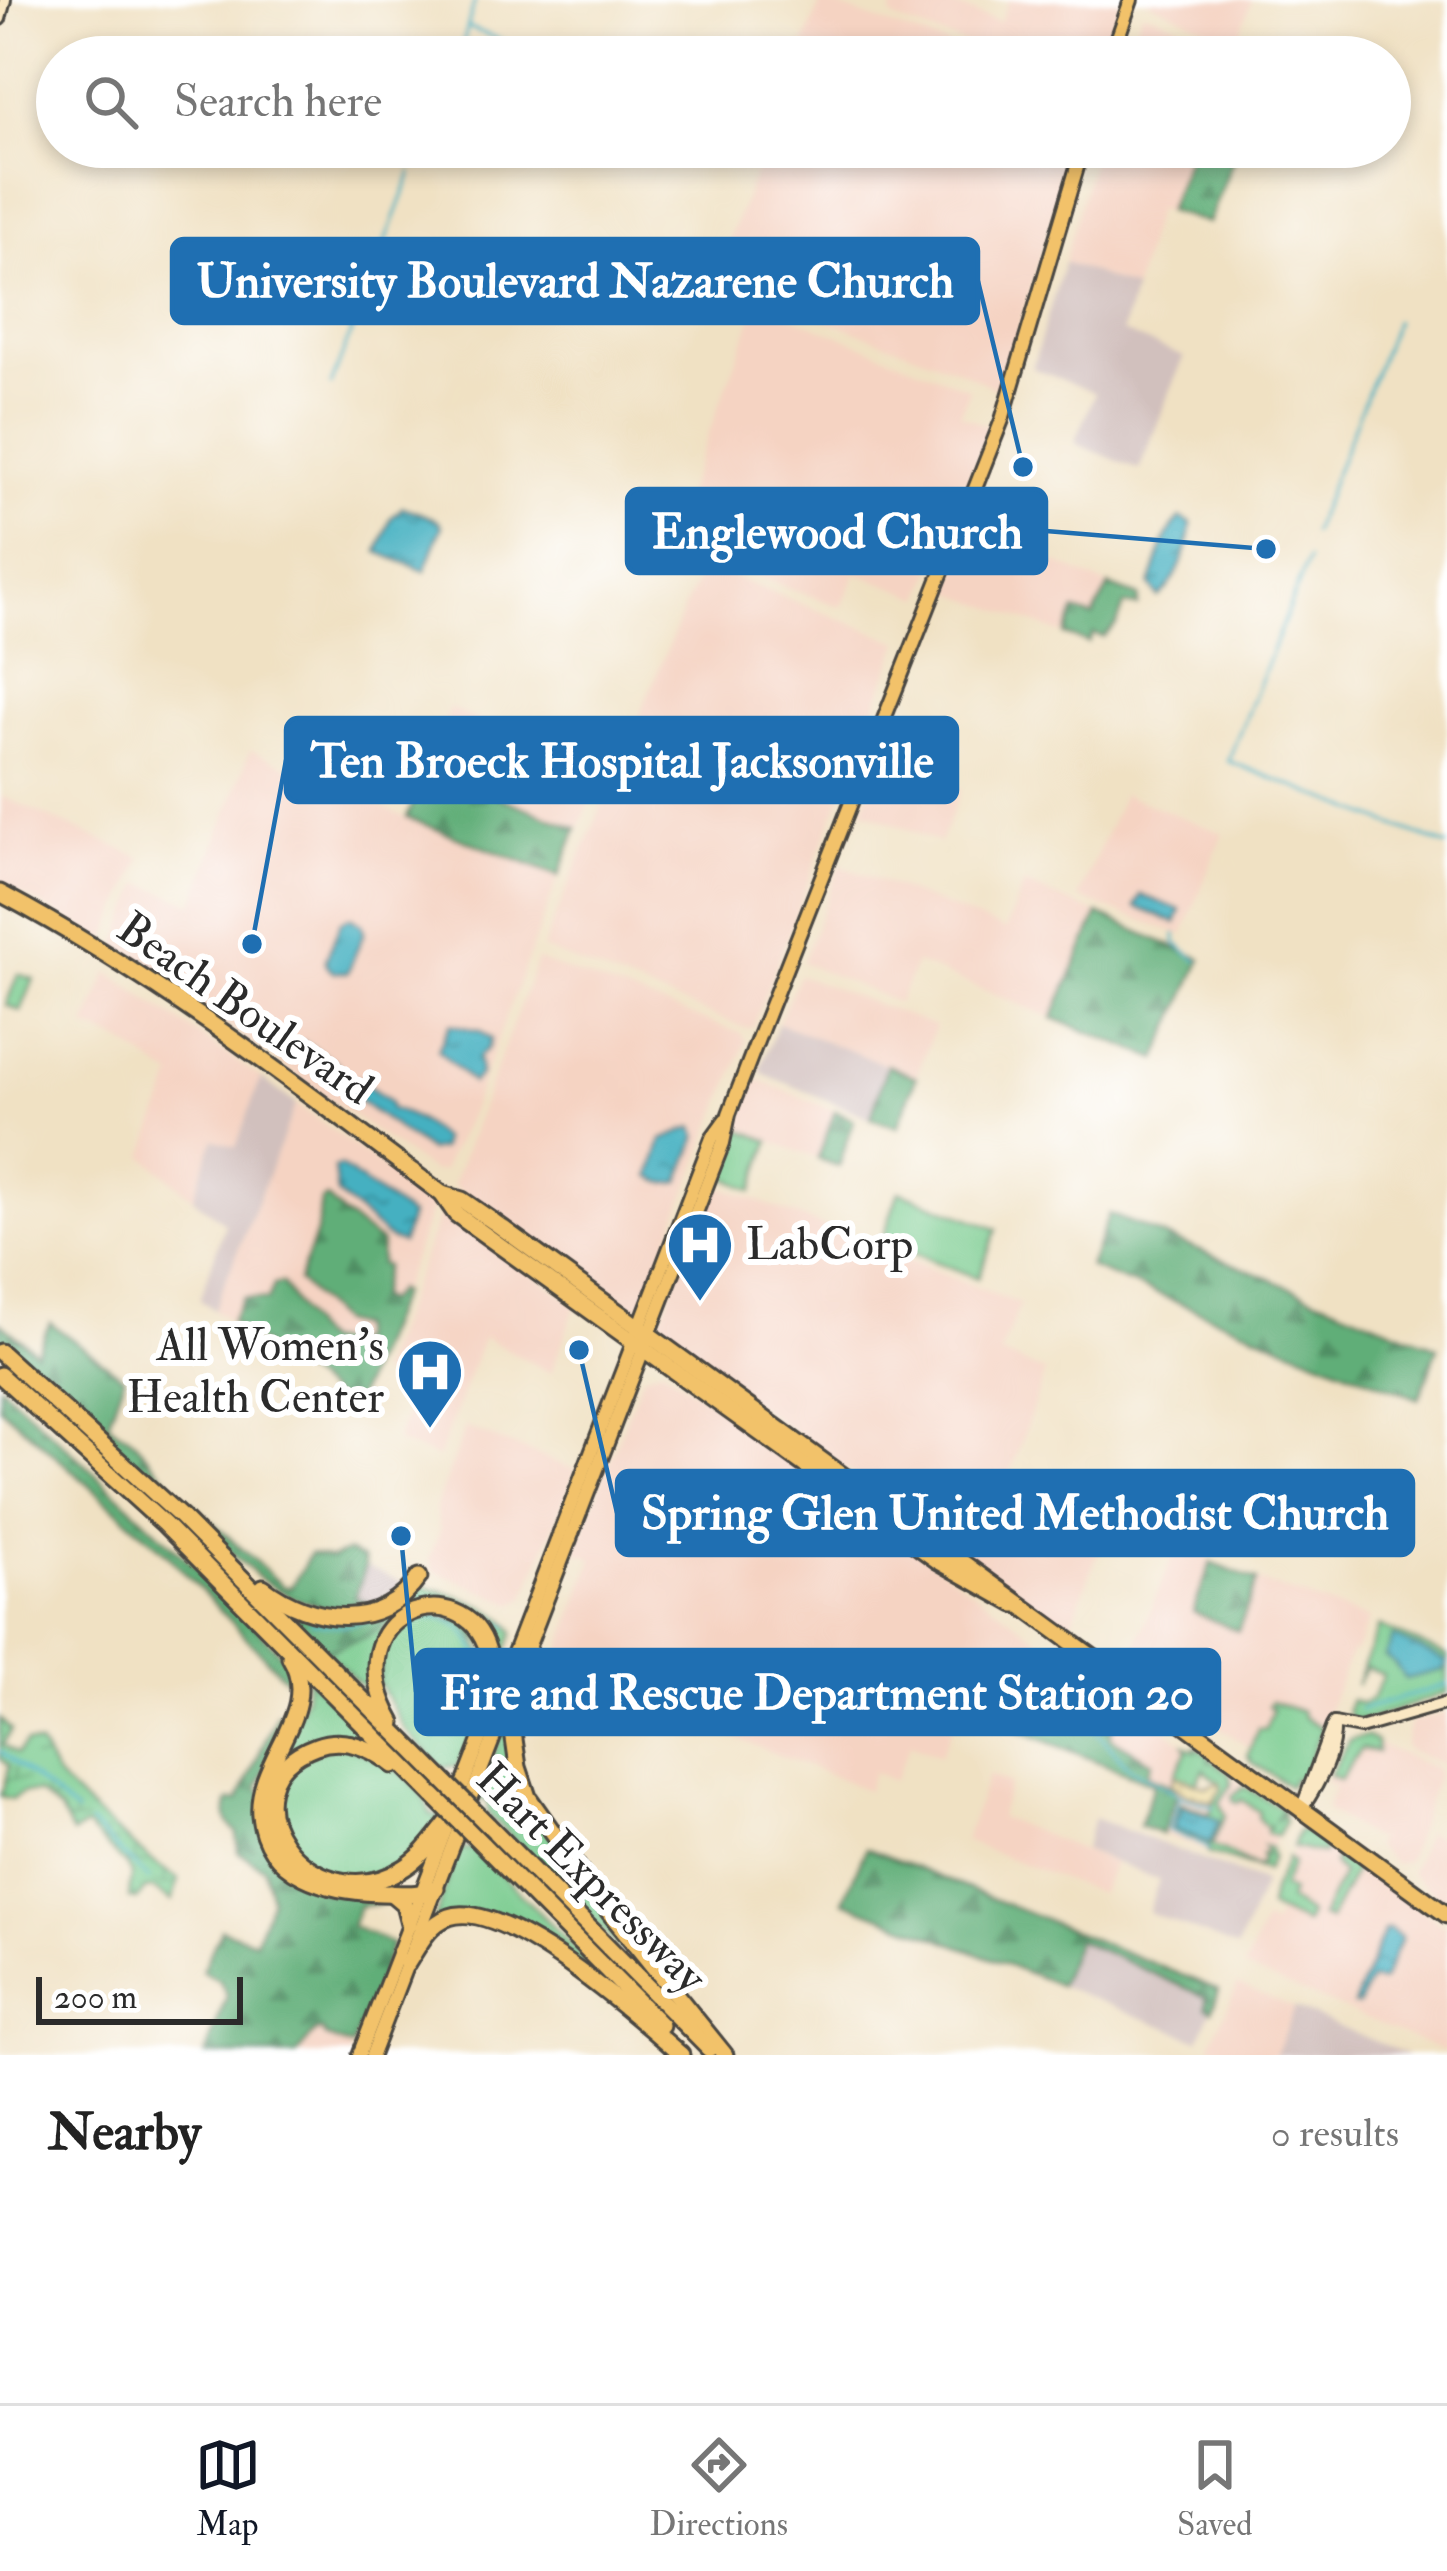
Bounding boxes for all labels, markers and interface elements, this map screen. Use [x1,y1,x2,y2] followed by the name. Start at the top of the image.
[36,36,1411,168] search box
[78,69,144,135] icon: search
[174,74,382,130] text: Search here
[172,239,978,323] callout: University Boulevard Nazarene Church
[196,252,954,312] text: University Boulevard Nazarene Church
[627,489,1046,573] callout: Englewood Church
[651,503,1023,563] text: Englewood Church
[286,718,957,802] callout: Ten Broeck Hospital Jacksonville
[309,732,934,793] text: Ten Broeck Hospital Jacksonville
[106,900,384,1118] street label: Beach Boulevard
[665,1210,735,1304] hospital icon: LabCorp
[746,1217,913,1273] place label: LabCorp
[127,1318,384,1426] place label: All Women's Health Center
[395,1337,465,1431] hospital icon: All Women's Health Center
[617,1471,1413,1555] callout: Spring Glen United Methodist Church
[641,1484,1389,1545] text: Spring Glen United Methodist Church
[416,1650,1219,1734] callout: Fire and Rescue Department Station 20
[440,1664,1194,1725] text: Fire and Rescue Department Station 20
[464,1751,719,2006] street label: Hart Expressway
[36,1971,243,2024] scale bar
[54,1977,137,2018] text: 200 m
[48,2101,201,2165] text: Nearby
[1271,2109,1399,2158] text: 0 results
[195,2432,261,2545] tab: Map
[650,2432,788,2545] tab: Directions
[1177,2432,1252,2545] tab: Saved

